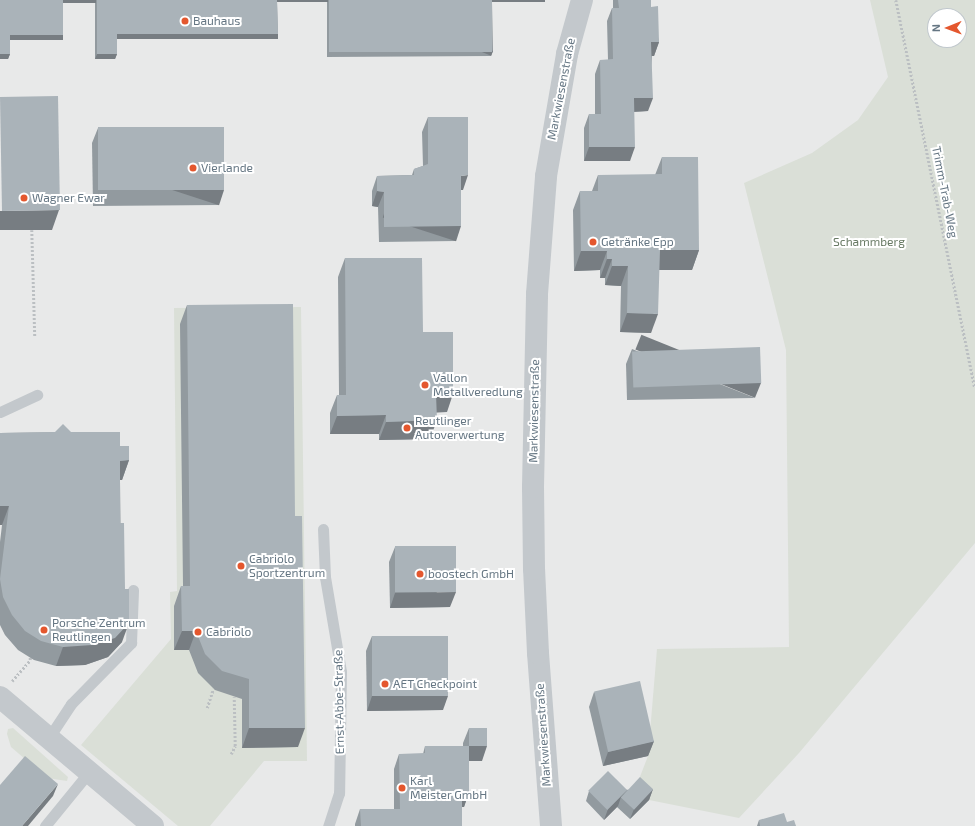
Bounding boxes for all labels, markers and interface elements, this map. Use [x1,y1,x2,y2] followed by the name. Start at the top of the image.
[927,8,967,48] north arrow
[193,14,240,28] place label: Bauhaus
[180,16,190,26] marker: Bauhaus
[929,24,942,32] text: N
[544,37,578,141] street label: Markwiesenstraße
[929,145,961,239] street label: Trimm-Trab-Weg
[201,161,253,175] place label: Vierlande
[188,163,198,173] marker: Vierlande
[32,191,105,205] place label: Wagner Ewar
[19,193,29,203] marker: Wagner Ewar
[601,235,674,249] place label: Getränke Epp
[833,235,905,249] park label: Schammberg
[588,237,598,247] marker: Getränke Epp
[526,359,542,463] street label: Markwiesenstraße
[433,371,523,399] place label: Vallon Metallveredlung
[420,380,430,390] marker: Vallon Metallveredlung
[415,414,504,442] place label: Reutlinger Autoverwertung
[402,423,412,433] marker: Reutlinger Autoverwertung
[249,552,325,580] place label: Cabriolo Sportzentrum
[236,561,246,571] marker: Cabriolo Sportzentrum
[428,567,514,581] place label: boostech GmbH
[415,569,425,579] marker: boostech GmbH
[52,616,146,644] place label: Porsche Zentrum Reutlingen
[39,625,49,635] marker: Porsche Zentrum Reutlingen
[206,625,251,639] place label: Cabriolo
[193,627,203,637] marker: Cabriolo
[331,650,347,754] street label: Ernst-Abbe-Straße
[393,677,477,691] place label: AET Checkpoint
[380,679,390,689] marker: AET Checkpoint
[532,683,554,787] street label: Markwiesenstraße
[410,774,487,802] place label: Karl Meister GmbH
[397,783,407,793] marker: Karl Meister GmbH

